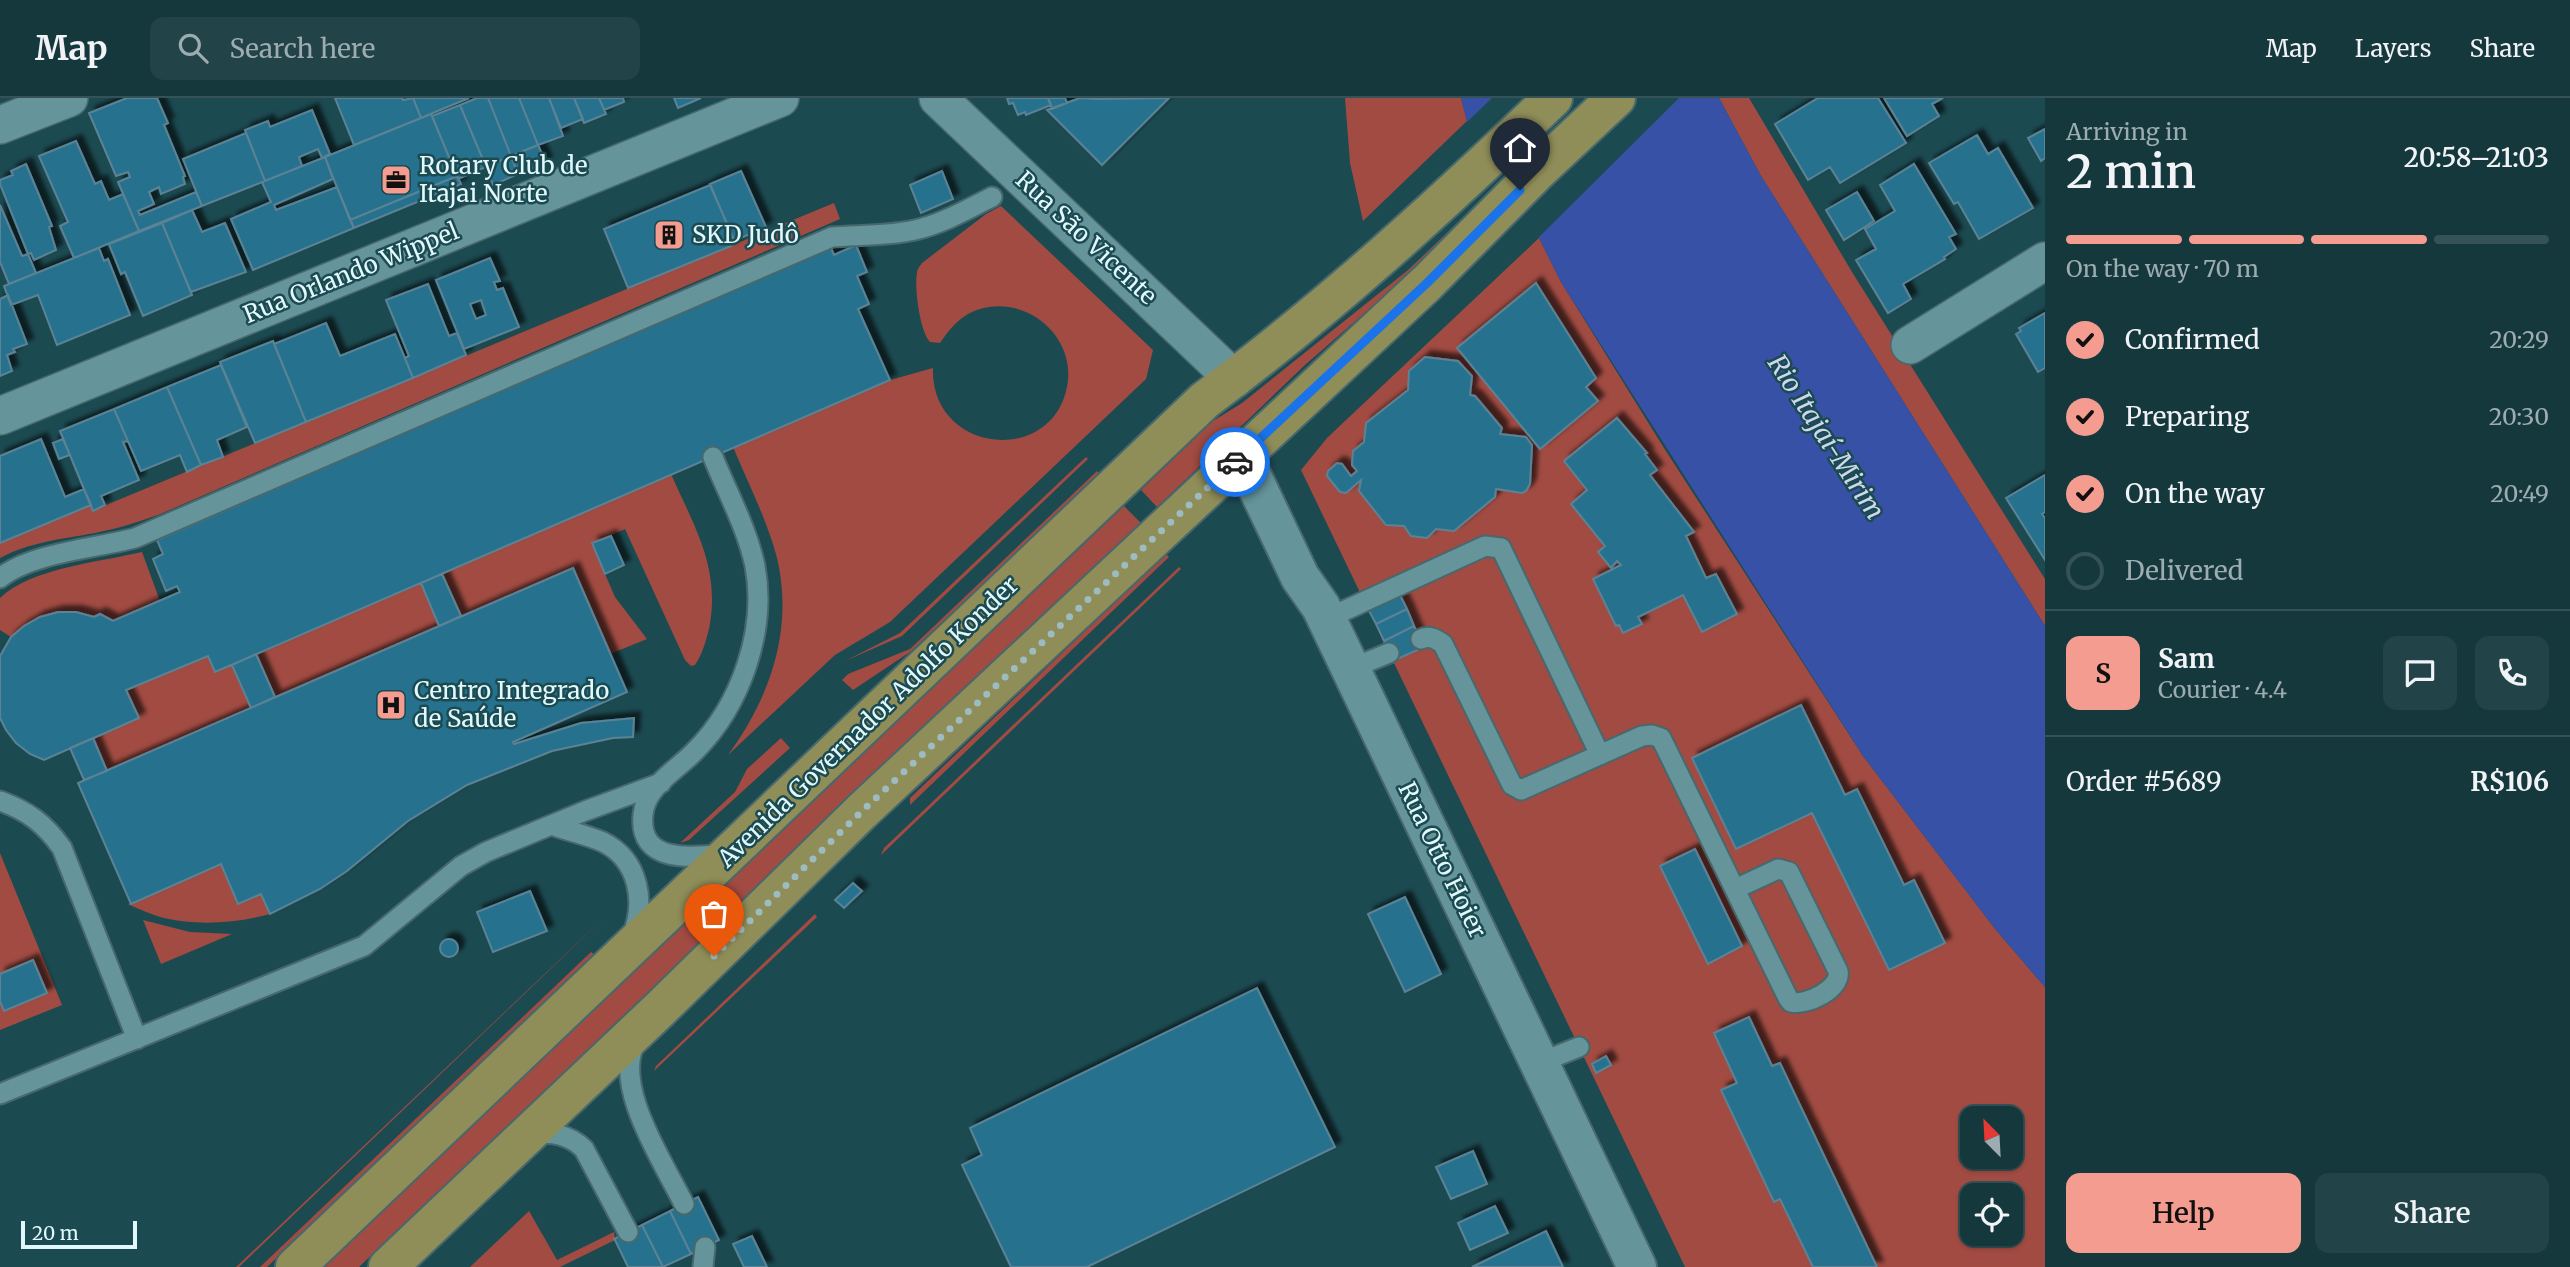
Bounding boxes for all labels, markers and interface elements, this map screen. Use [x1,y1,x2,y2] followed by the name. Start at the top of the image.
[150,17,640,80] search box
[35,28,108,69] text: Map
[174,29,212,67] icon: search
[230,32,375,65] text: Search here
[2266,33,2317,64] text: Map
[2355,33,2431,64] text: Layers
[2469,33,2535,64] text: Share
[2066,117,2188,146] text: Arriving in
[1490,118,1550,190] pin
[1501,129,1539,167] icon: home
[2404,141,2549,174] text: 20:58–21:03
[2066,143,2196,201] text: 2 min
[419,150,587,209] place label: Rotary Club de Itajai Norte
[379,163,413,197] office icon: Rotary Club de Itajai Norte
[1009,164,1164,311] street label: Rua São Vicente
[239,215,463,330] street label: Rua Orlando Wippel
[652,218,686,252] building icon: SKD Judô
[692,219,799,250] place label: SKD Judô
[2066,254,2259,283] text: On the way · 70 m
[2066,321,2104,359] icon: check
[2125,323,2260,356] text: Confirmed
[2489,325,2549,354] text: 20:29
[1761,348,1892,525] water label: Rio Itajaí-Mirim
[2066,398,2104,436] icon: check
[2125,400,2249,433] text: Preparing
[2489,402,2549,431] text: 20:30
[1200,427,1270,497] courier
[1216,443,1254,481] icon: car
[2066,475,2104,513] icon: check
[2125,477,2265,510] text: On the way
[2490,479,2549,508] text: 20:49
[2125,554,2244,587] text: Delivered
[710,569,1025,875] street label: Avenida Governador Adolfo Konder
[2383,636,2457,710] button: chat
[2475,636,2549,710] button: phone
[2158,642,2215,675] text: Sam
[2095,657,2111,690] text: S
[414,675,609,734] place label: Centro Integrado de Saúde
[2158,675,2287,704] text: Courier · 4.4
[374,688,408,722] hospital icon: Centro Integrado de Saúde
[2066,765,2222,798] text: Order #5689
[2470,765,2549,798] text: R$106
[1391,777,1494,943] street label: Rua Otto Hoier
[684,884,744,956] pin
[695,895,733,933] icon: bag
[1960,1106,2023,1169] north arrow
[1960,1106,2023,1246] map controls
[2066,1173,2301,1253] button: Help
[2315,1173,2549,1253] button: Share
[1960,1183,2023,1246] button: locate
[21,1218,136,1250] scale bar
[32,1221,79,1245] text: 20 m

